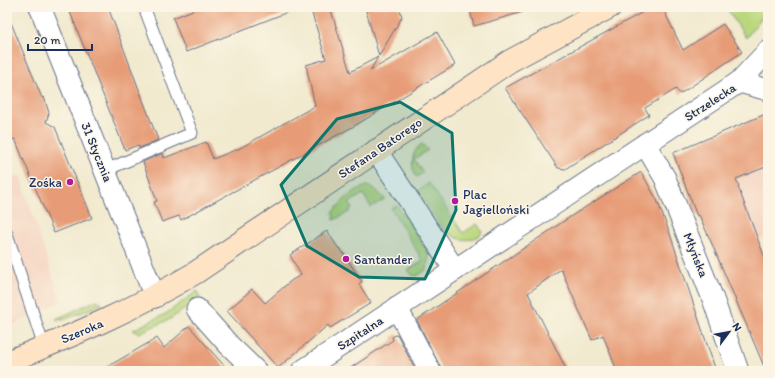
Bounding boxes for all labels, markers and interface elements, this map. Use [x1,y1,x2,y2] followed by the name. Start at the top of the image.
[28,26,92,52] scale bar
[34,33,61,47] text: 20 m
[681,80,739,124] street label: Strzelecka
[335,114,425,182] street label: Stefana Batorego
[78,120,116,185] street label: 31 Stycznia
[29,175,63,190] place label: Zośka
[65,177,75,187] marker: Zośka
[463,187,529,217] place label: Plac Jagielloński
[450,196,460,206] marker: Plac Jagielloński
[680,231,712,280] street label: Młyńska
[354,252,412,267] place label: Santander
[341,254,351,264] marker: Santander
[334,312,386,353] street label: Szpitalna
[709,312,749,352] north arrow
[59,315,106,347] street label: Szeroka
[730,320,745,334] text: N

